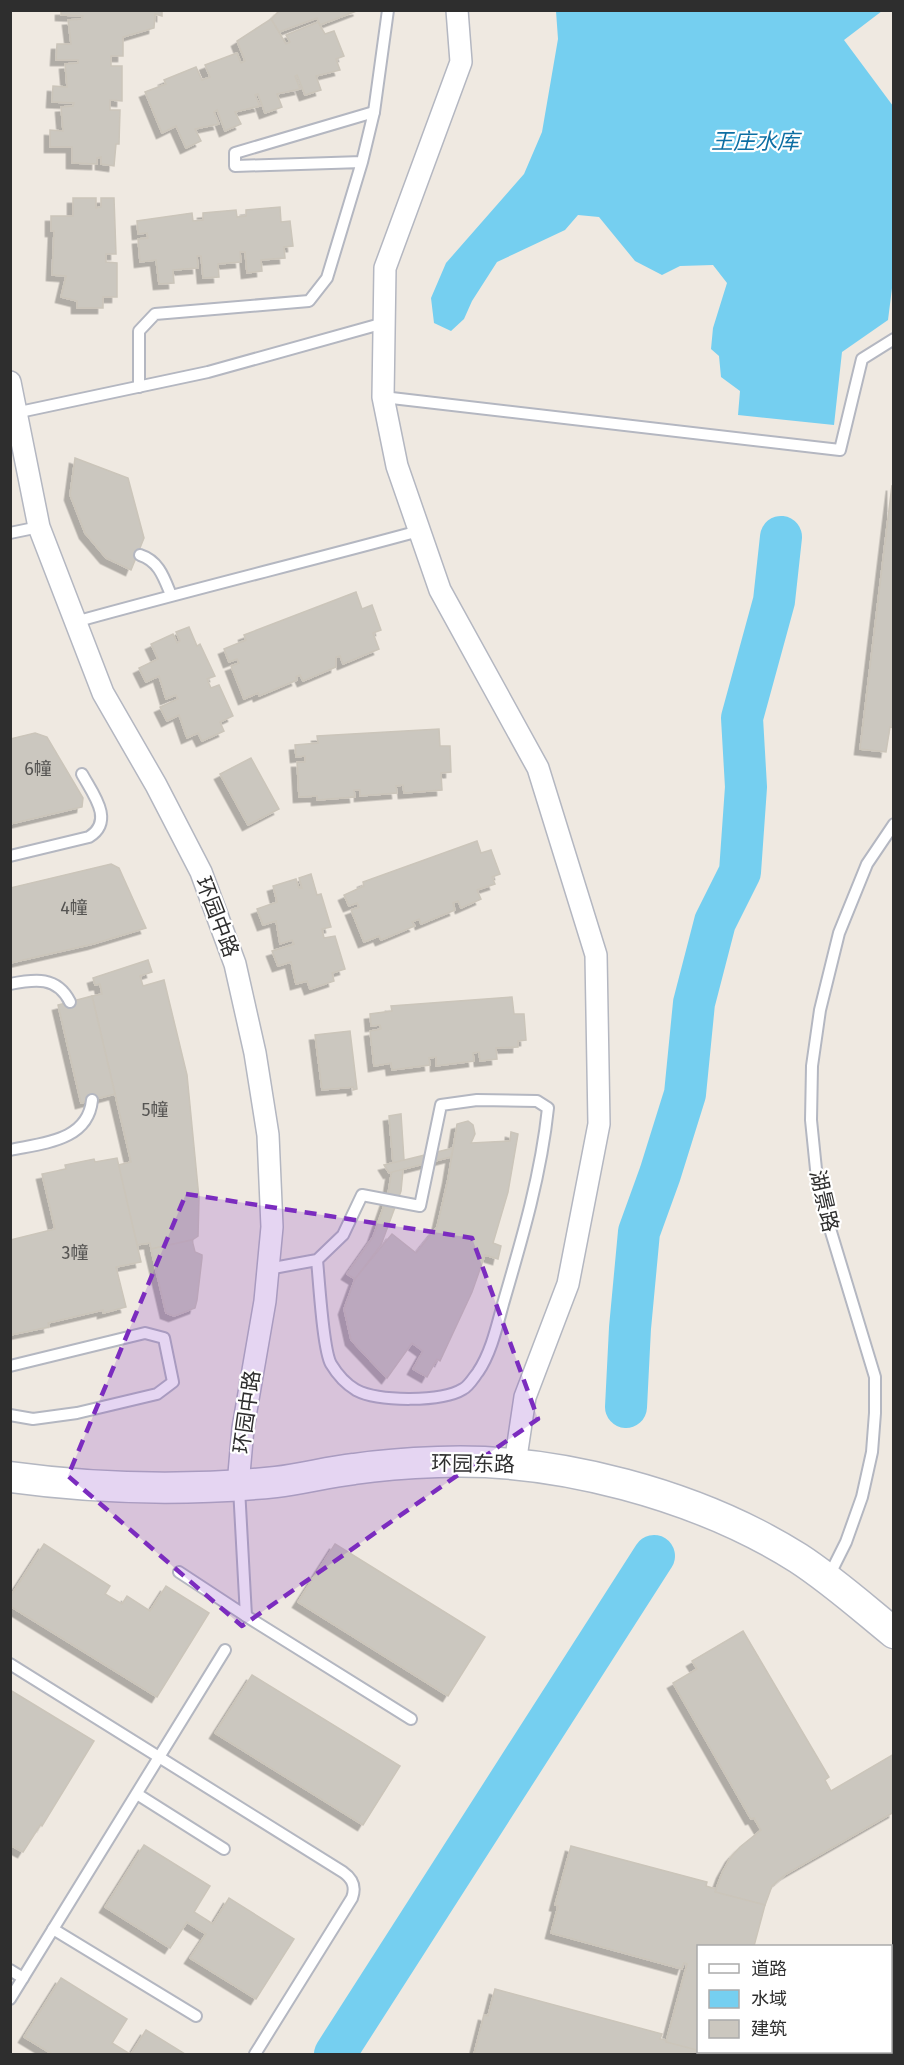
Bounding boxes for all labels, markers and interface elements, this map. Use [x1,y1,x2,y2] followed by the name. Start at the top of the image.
[711,128,803,155] water label: 王庄水库
[24,758,52,780] house number: 6幢
[190,873,244,961] street label: 环园中路
[60,897,88,919] house number: 4幢
[141,1099,169,1121] house number: 5幢
[804,1167,844,1235] street label: 湖景路
[62,1242,88,1264] house number: 3幢
[228,1369,266,1455] street label: 环园中路
[431,1450,515,1478] street label: 环园东路
[697,1945,892,2053] legend
[751,1958,787,1980] text: 道路
[751,1988,787,2010] text: 水域
[751,2018,787,2040] text: 建筑

